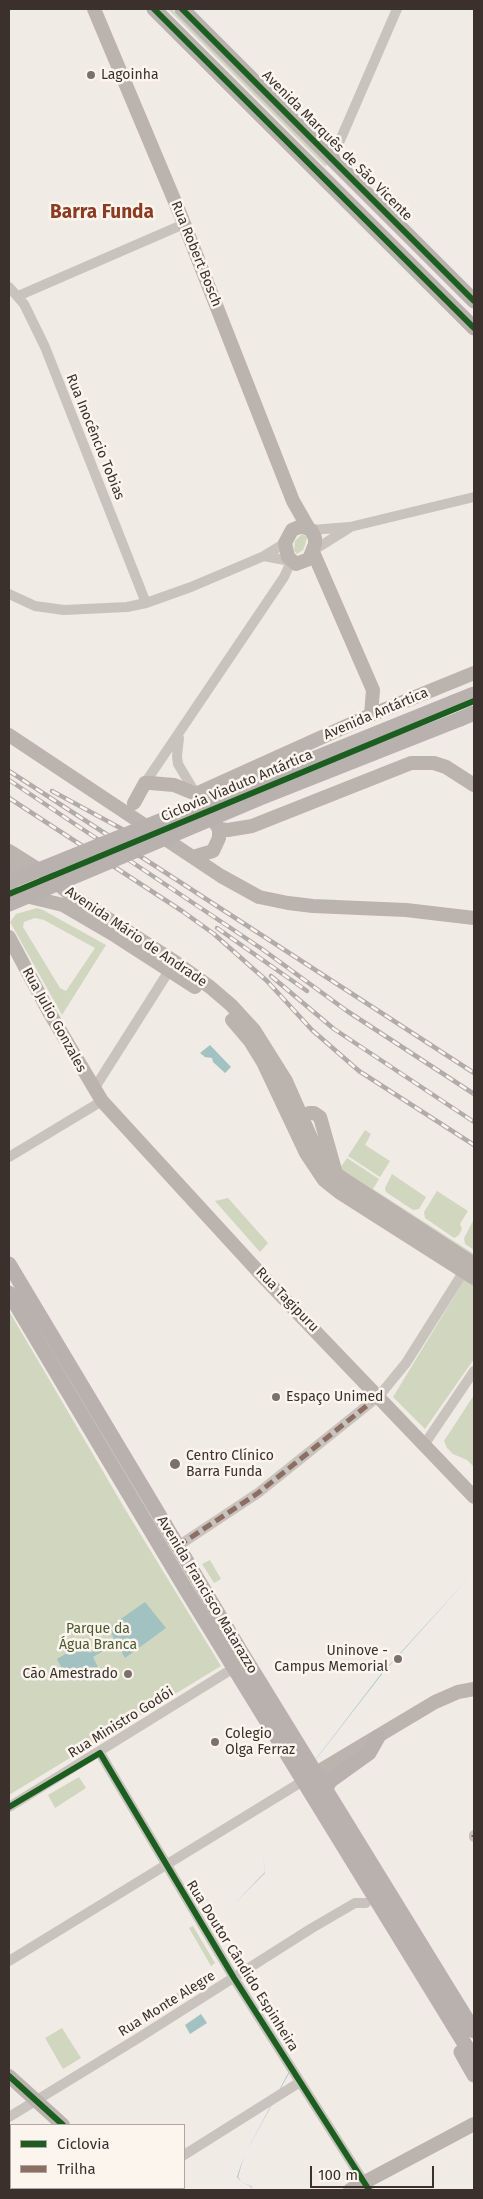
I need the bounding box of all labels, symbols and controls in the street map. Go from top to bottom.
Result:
place label: Lagoinha [101,67,159,83]
street label: Avenida Marquês de São Vicente [258,67,416,225]
marker: Lagoinha [85,69,97,81]
street label: Rua Robert Bosch [167,199,225,309]
district label: Barra Funda [50,202,154,224]
street label: Rua Inocêncio Tobias [62,372,128,502]
street label: Avenida Antártica [321,684,431,744]
street label: Ciclovia Viaduto Antártica [159,746,315,826]
street label: Avenida Mário de Andrade [62,883,210,991]
street label: Rua Julio Gonzales [18,965,90,1075]
street label: Rua Tagipuru [252,1264,322,1336]
place label: Espaço Unimed [286,1389,383,1405]
marker: Espaço Unimed [270,1391,282,1403]
place label: Centro Clínico Barra Funda [186,1448,274,1480]
marker: Centro Clínico Barra Funda [168,1457,182,1471]
street label: Avenida Francisco Matarazzo [153,1513,261,1677]
park label: Parque da Água Branca [59,1621,137,1654]
place label: Uninove - Campus Memorial [274,1643,388,1675]
marker: Uninove - Campus Memorial [392,1653,404,1665]
place label: Cão Amestrado [22,1666,118,1682]
marker: Cão Amestrado [122,1668,134,1680]
street label: Rua Ministro Godói [65,1684,177,1762]
place label: Colegio Olga Ferraz [225,1726,295,1758]
marker: Colegio Olga Ferraz [209,1736,221,1748]
street label: Rua Doutor Cândido Espinheira [182,1877,302,2055]
street label: Rua Monte Alegre [115,1967,219,2041]
legend [10,2124,185,2189]
text: Ciclovia [57,2135,110,2153]
scale bar [313,2156,437,2188]
text: Trilha [57,2160,96,2178]
text: 100 m [318,2166,358,2184]

